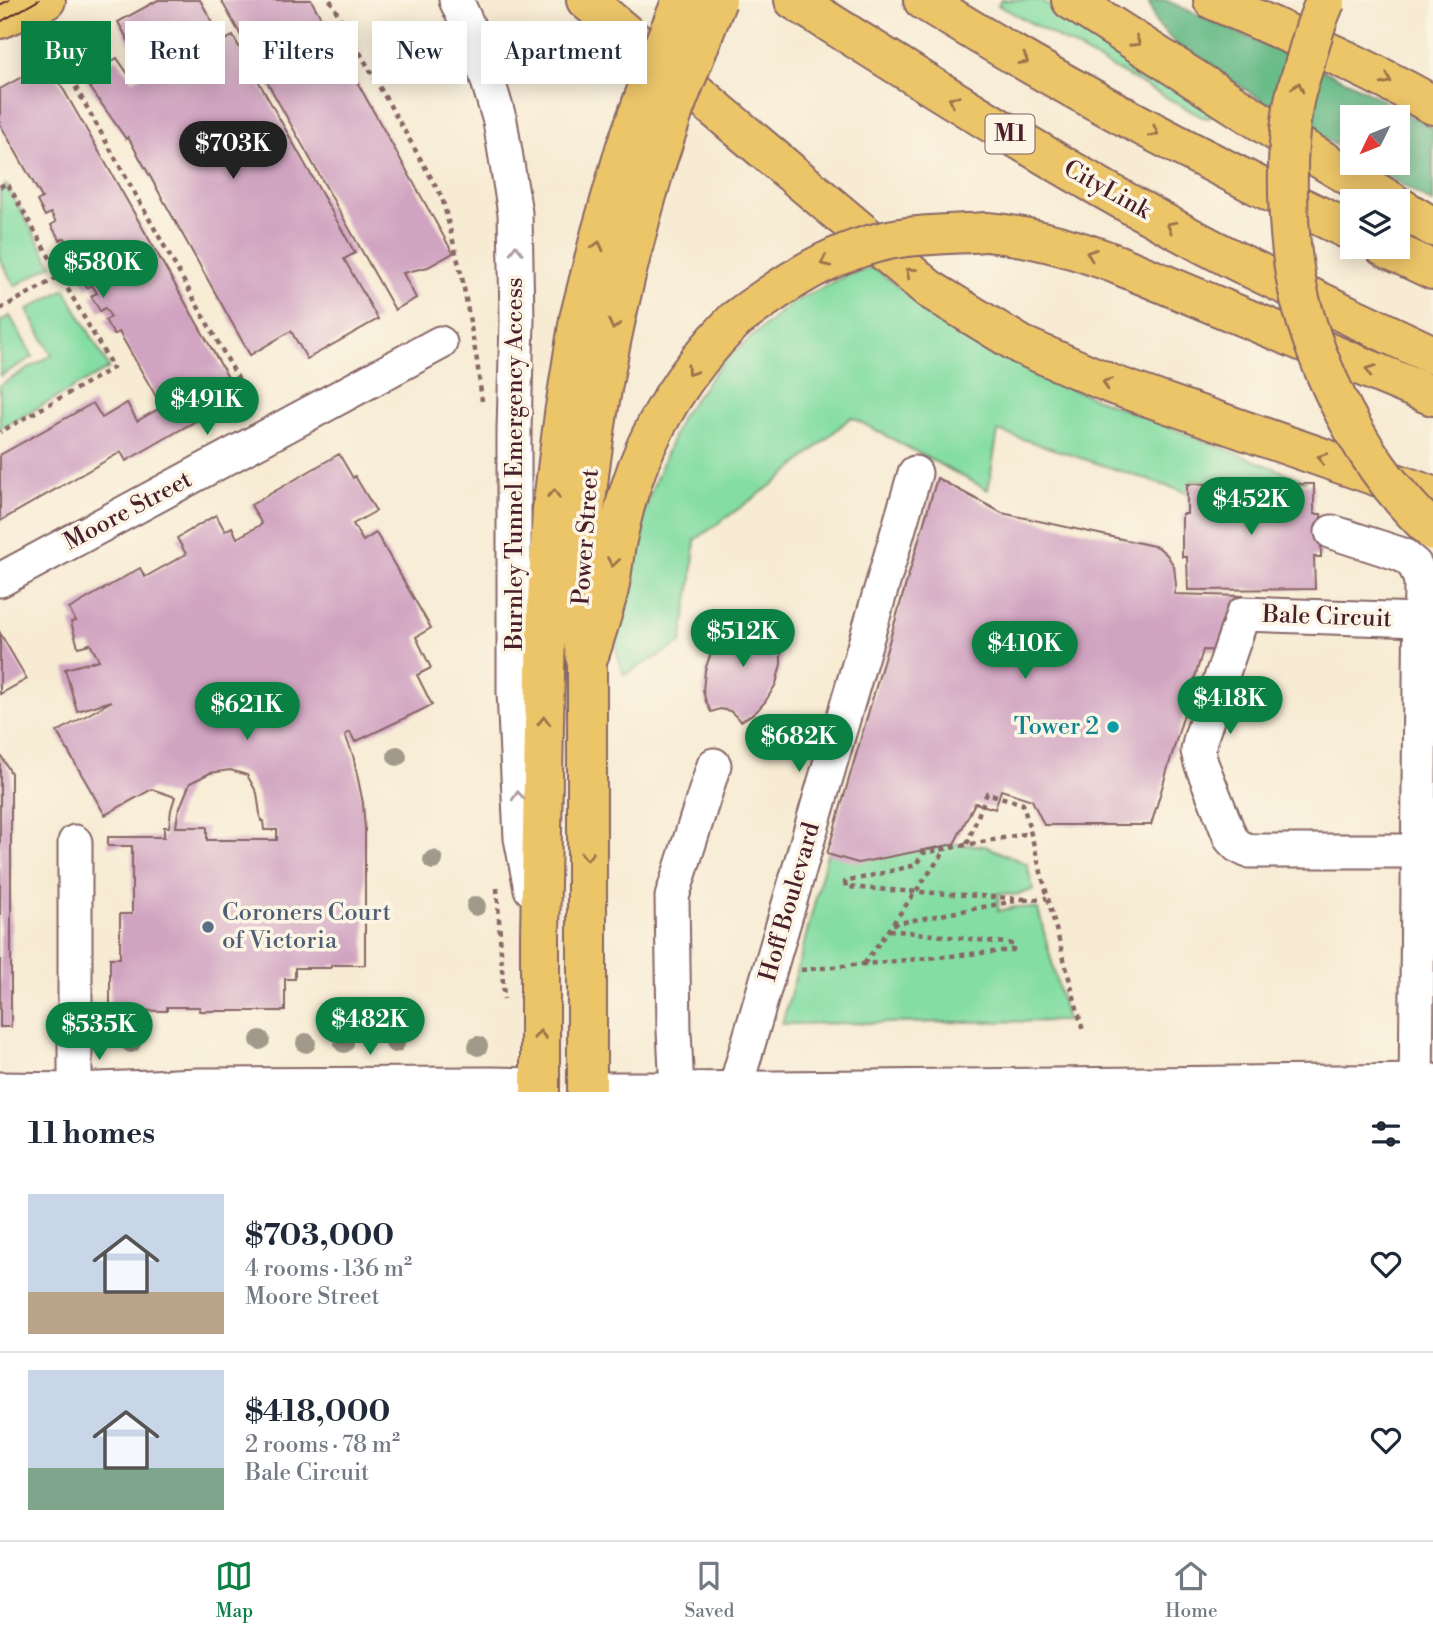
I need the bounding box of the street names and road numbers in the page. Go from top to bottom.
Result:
road number: M1 [986,114,1034,154]
street label: CityLink [1058,154,1157,227]
street label: Burnley Tunnel Emergency Access [500,277,530,652]
street label: Moore Street [59,465,198,557]
street label: Power Street [566,467,606,606]
street label: Bale Circuit [1261,600,1393,634]
street label: Hoff Boulevard [753,819,827,985]

